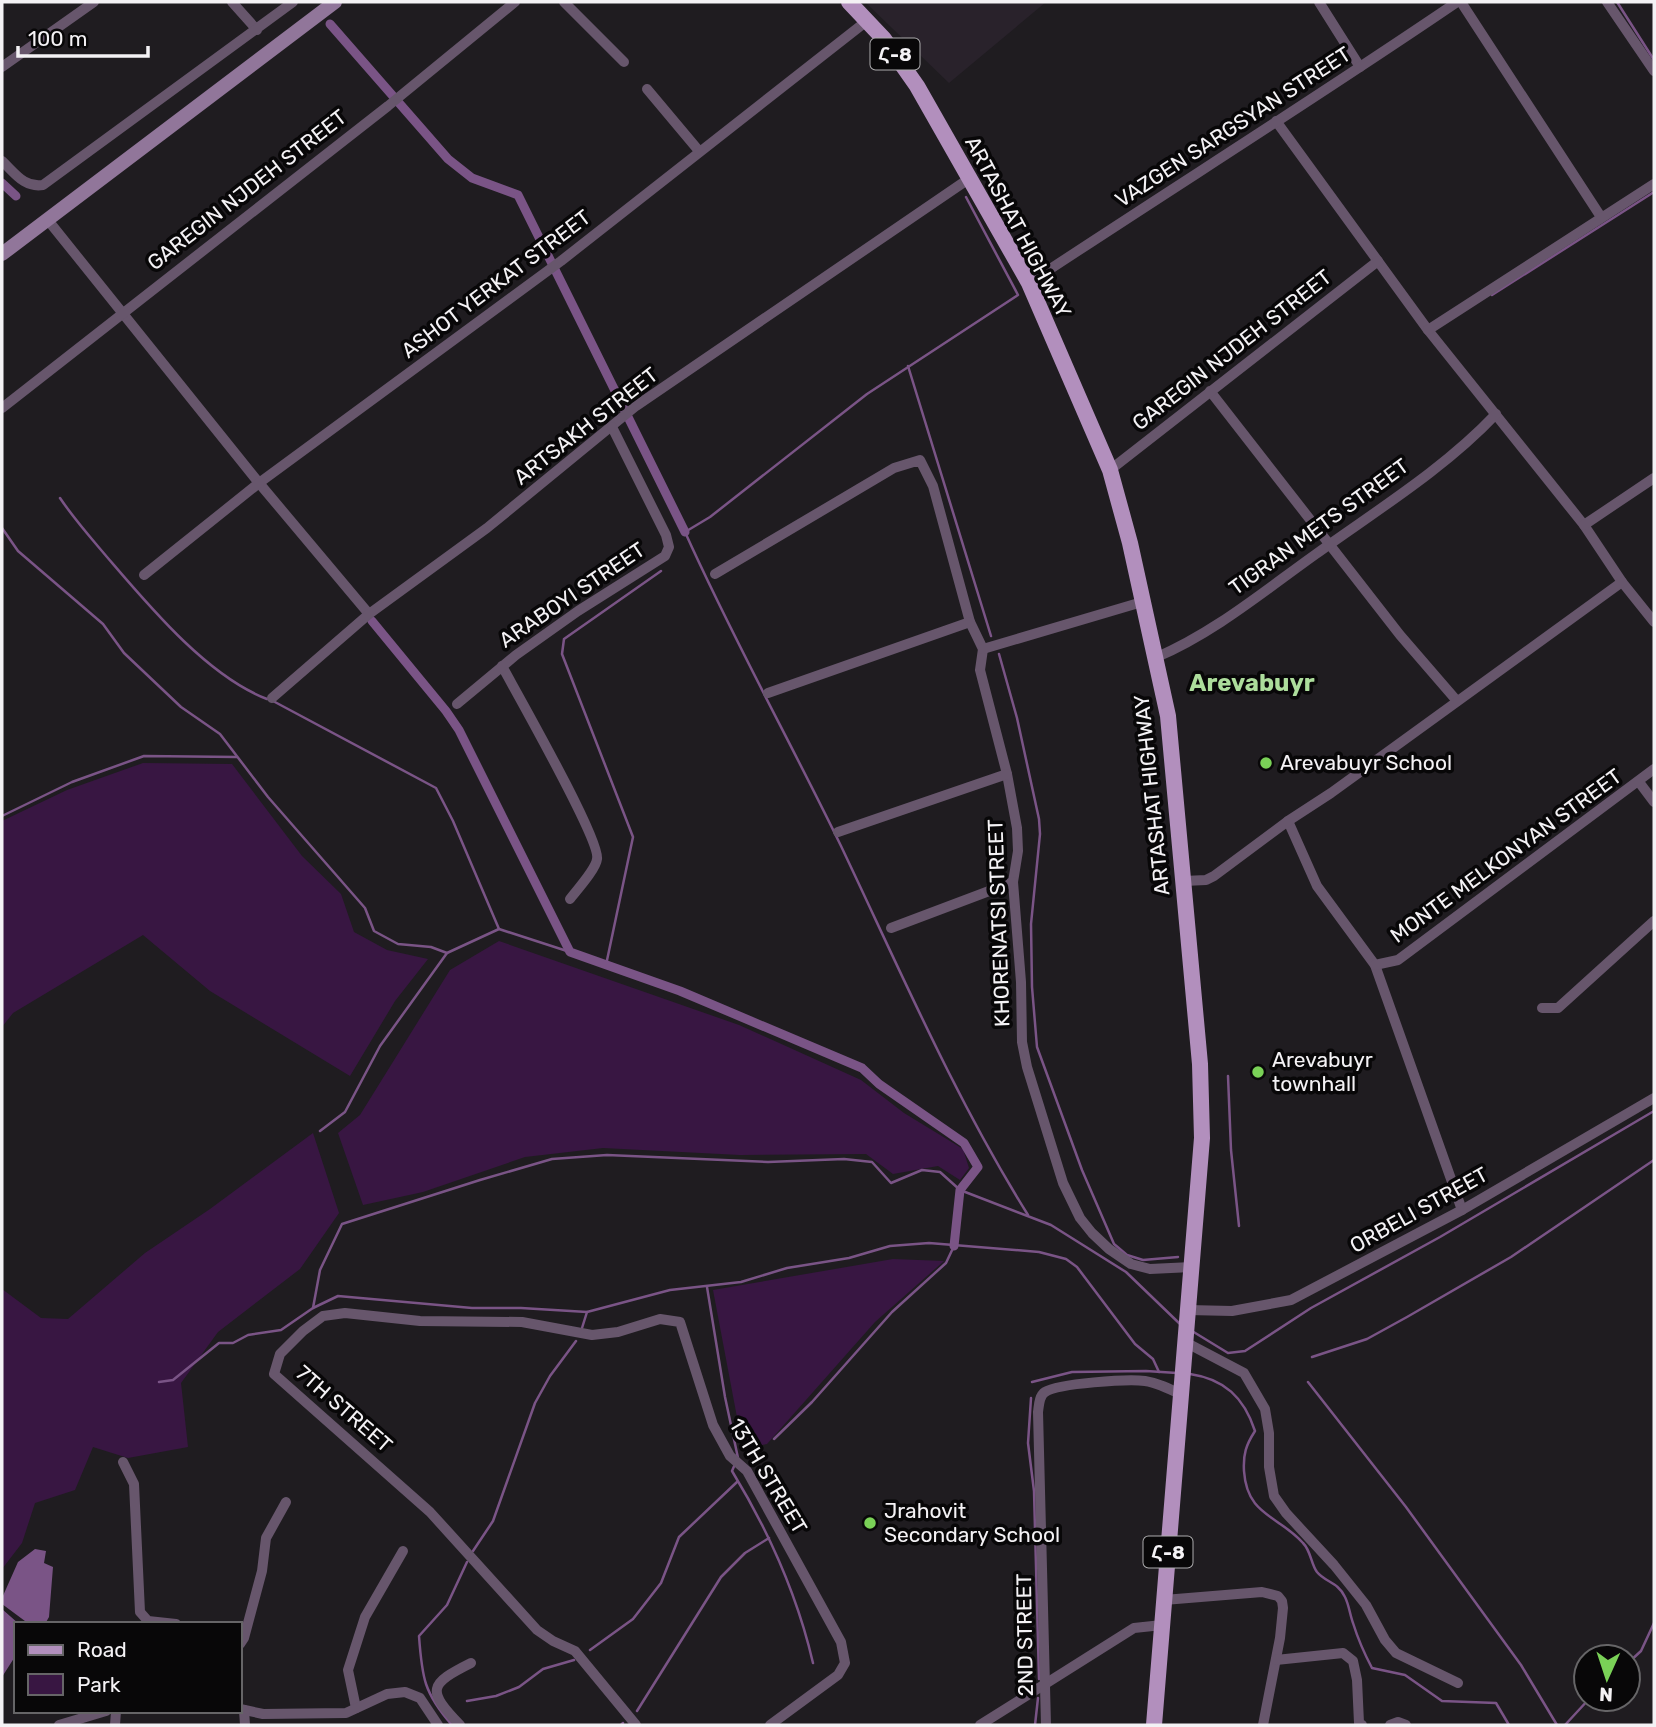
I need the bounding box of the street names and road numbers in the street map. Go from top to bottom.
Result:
road number: Հ-8 [870,38,920,70]
street label: VAZGEN SARGSYAN STREET [1110,41,1355,212]
street label: GAREGIN NJDEH STREET [142,104,351,275]
street label: ARTASHAT HIGHWAY [960,132,1077,322]
street label: ASHOT YERKAT STREET [396,204,595,363]
street label: GAREGIN NJDEH STREET [1127,264,1336,435]
street label: ARTSAKH STREET [509,362,663,490]
street label: TIGRAN METS STREET [1224,453,1413,600]
street label: ARABOYI STREET [494,537,649,653]
street label: ARTASHAT HIGHWAY [1129,693,1174,897]
street label: MONTE MELKONYAN STREET [1385,763,1626,948]
street label: KHORENATSI STREET [982,819,1015,1027]
street label: ORBELI STREET [1345,1161,1492,1258]
street label: 7TH STREET [291,1360,398,1457]
street label: 13TH STREET [724,1413,813,1538]
road number: Հ-8 [1144,1536,1192,1568]
street label: 2ND STREET [1011,1573,1038,1697]

